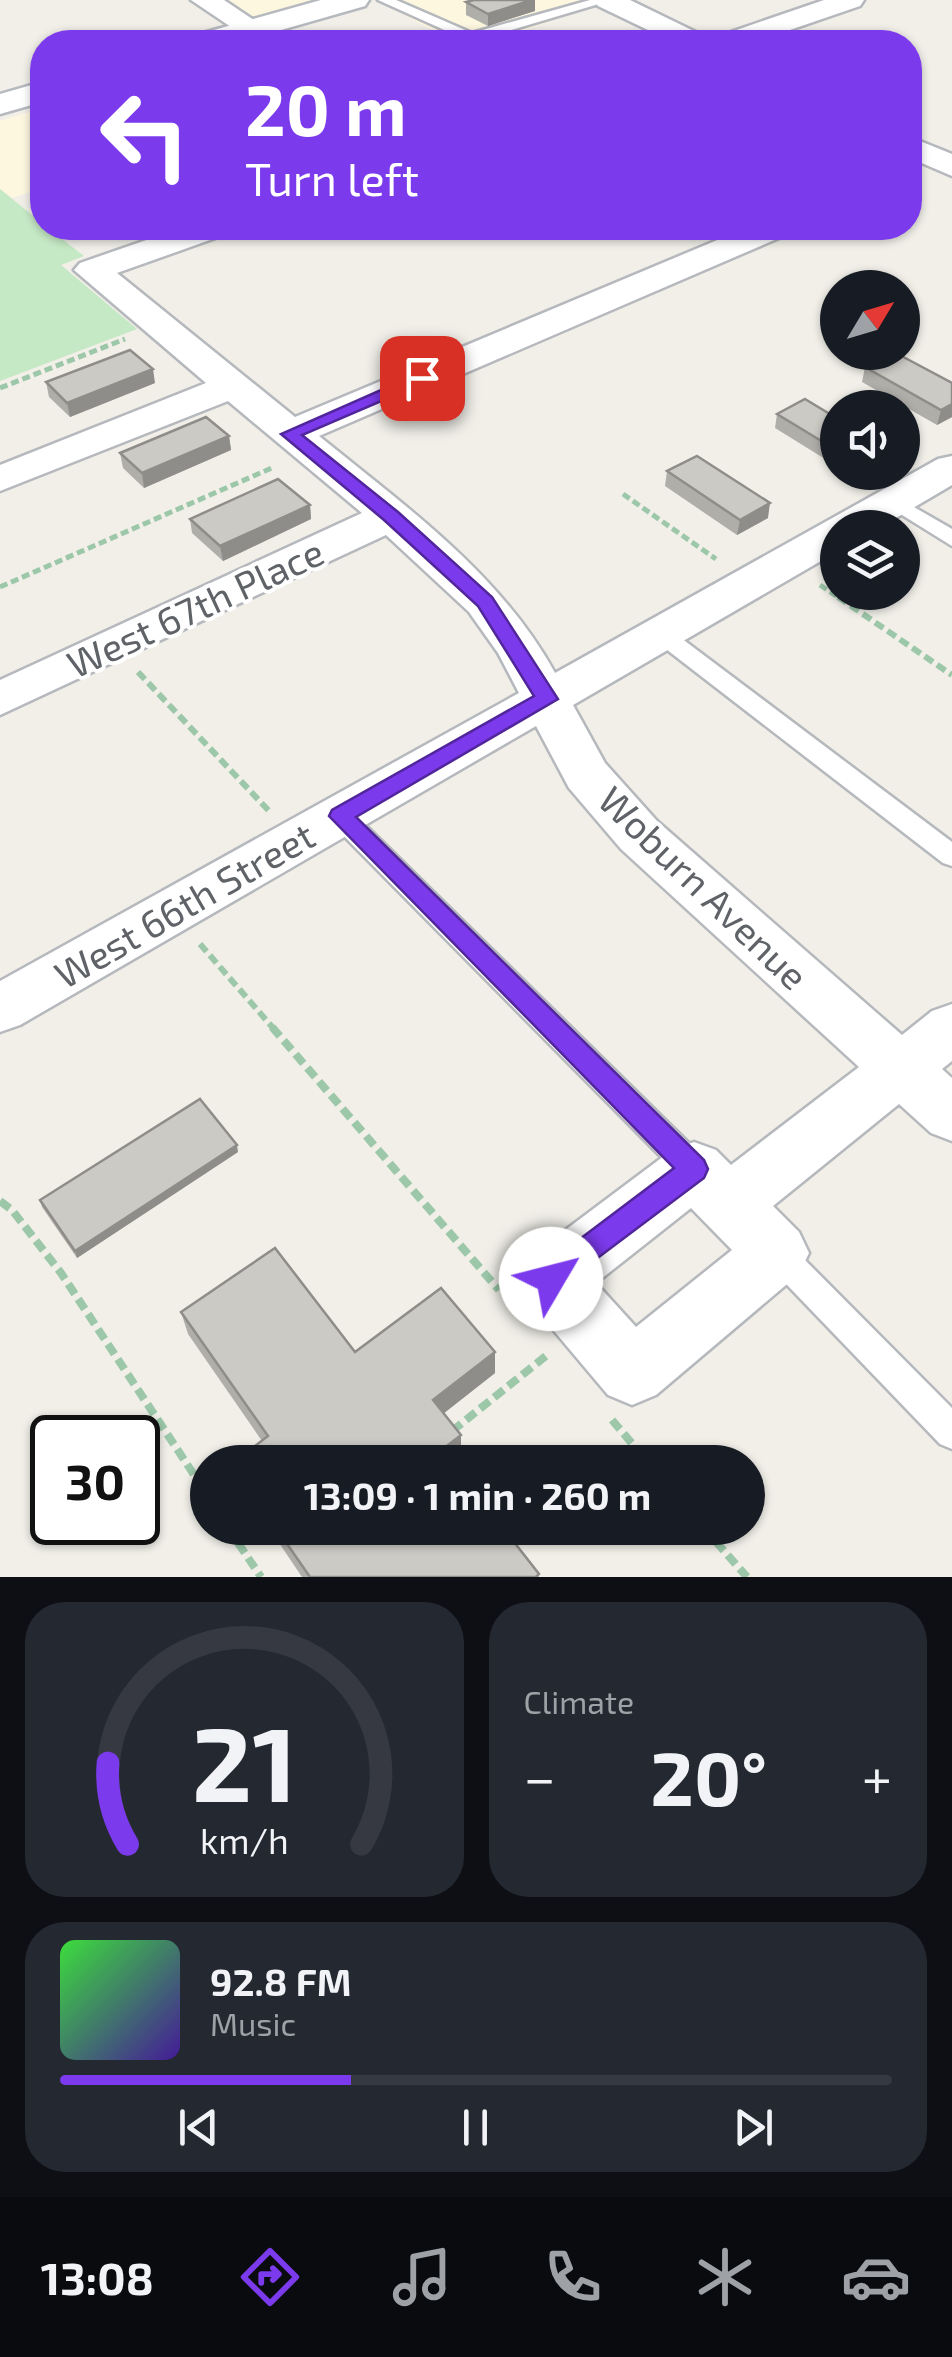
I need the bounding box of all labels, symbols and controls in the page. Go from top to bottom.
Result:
text: 20 m [245,66,407,150]
icon: left [80,70,210,200]
text: Turn left [245,151,419,205]
north arrow [820,270,920,370]
map controls [820,270,920,610]
pin [380,336,465,421]
icon: arrive [395,351,450,406]
button: sound [820,390,920,490]
button: layers [820,510,920,610]
street label: West 67th Place [60,528,330,686]
street label: Woburn Avenue [590,776,818,998]
street label: West 66th Street [46,811,322,997]
position arrow [499,1227,603,1331]
speed limit sign: 30 [30,1415,160,1545]
text: 13:09 · 1 min · 260 m [304,1472,651,1518]
text: Climate [524,1682,634,1720]
text: 21 [192,1698,297,1823]
text: 20° [650,1731,767,1821]
text: − [524,1743,556,1809]
text: + [862,1743,892,1809]
text: km/h [200,1818,289,1861]
text: 92.8 FM [210,1958,352,2004]
text: Music [210,2004,296,2042]
icon: previous [171,2100,226,2155]
icon: pause [448,2100,503,2155]
icon: next [726,2100,781,2155]
icon: directions [235,2242,305,2312]
icon: music [387,2242,457,2312]
icon: phone [538,2242,608,2312]
icon: climate [690,2242,760,2312]
icon: car [841,2242,911,2312]
text: 13:08 [41,2250,154,2304]

